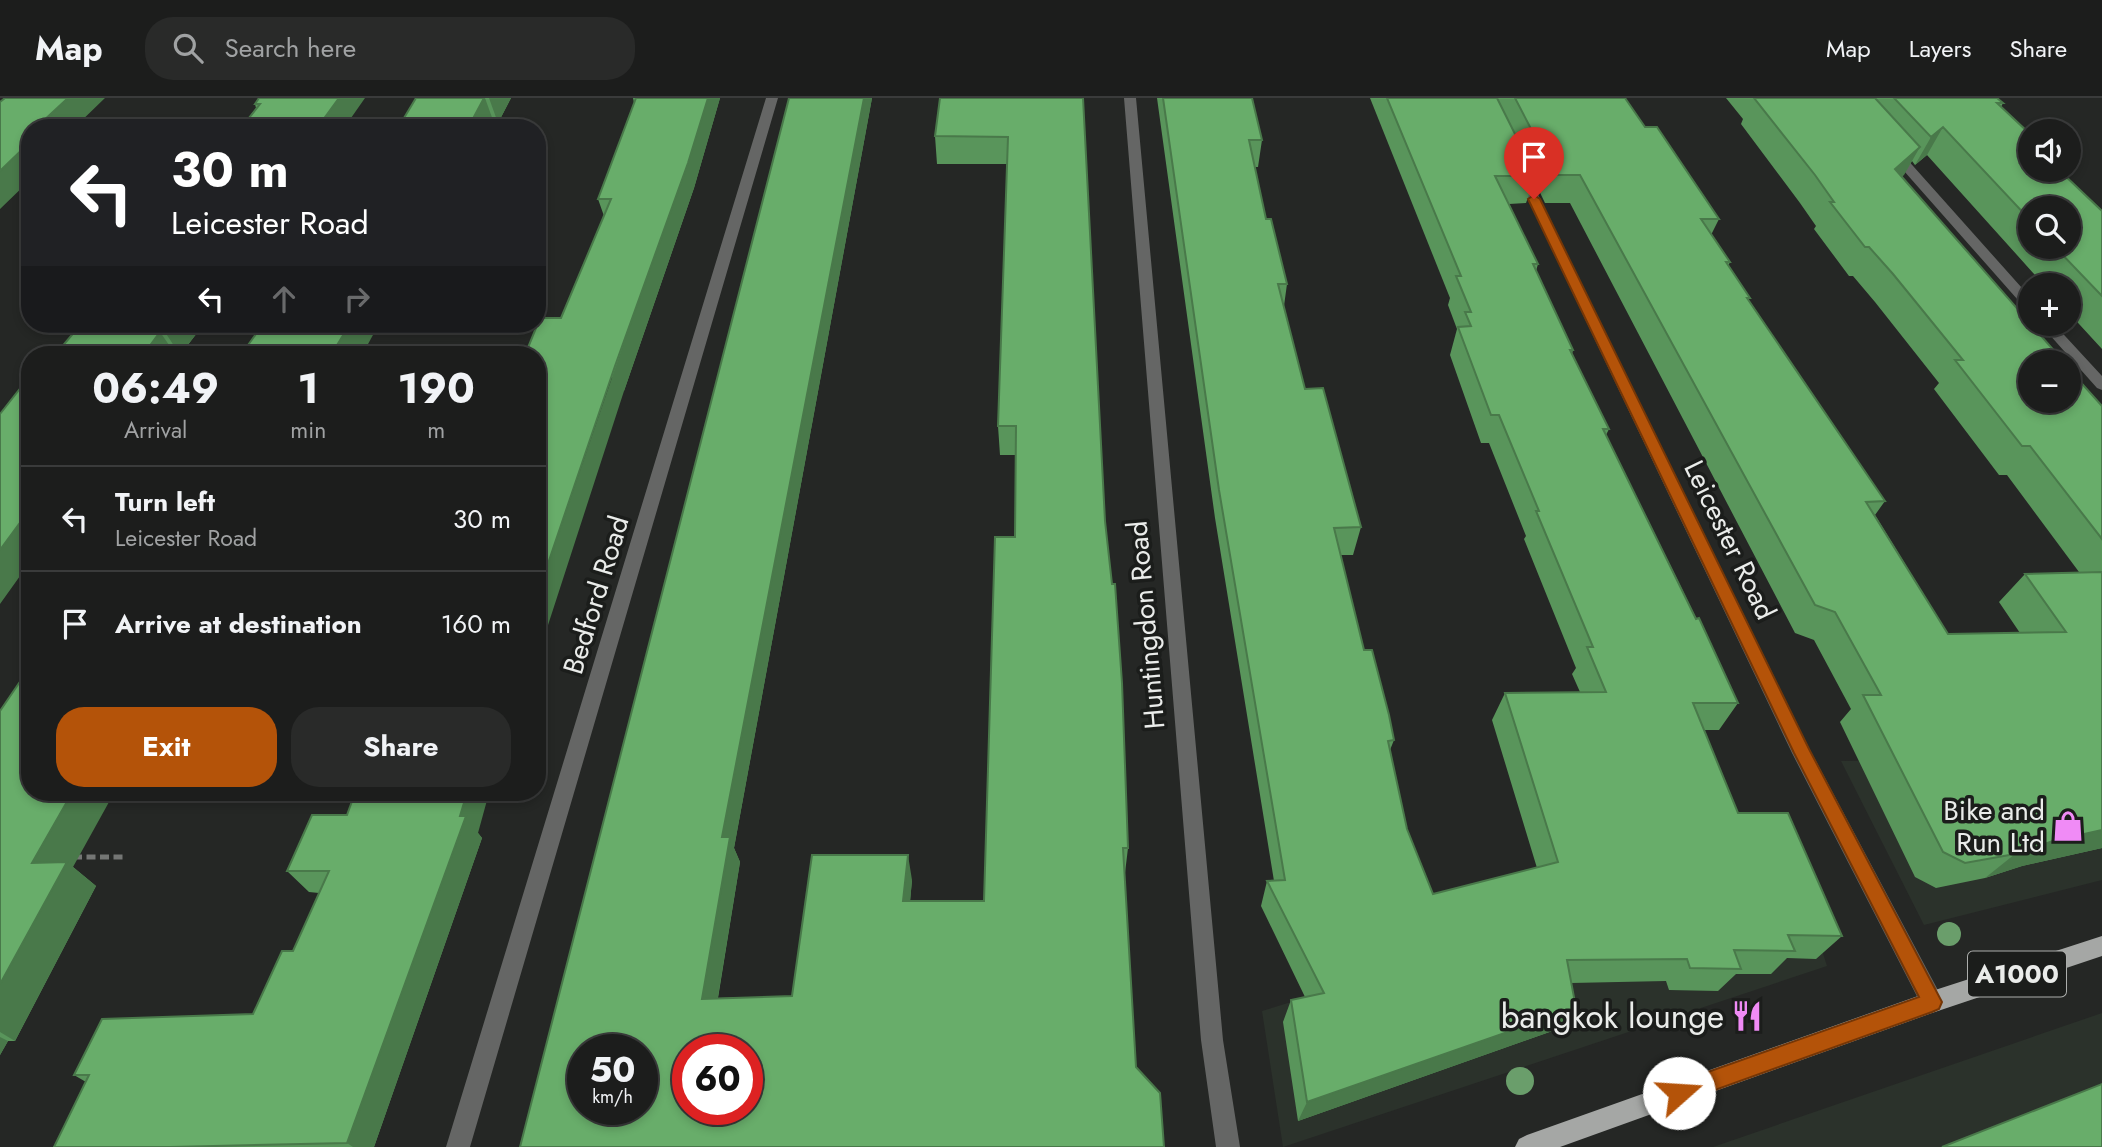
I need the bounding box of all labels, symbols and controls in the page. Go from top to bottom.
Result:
search box [145,17,635,80]
text: Map [35,25,103,72]
icon: search [169,29,207,67]
text: Search here [225,29,356,67]
text: Map [1826,31,1871,66]
text: Layers [1909,31,1971,66]
text: Share [2009,31,2067,66]
map controls [2018,119,2081,413]
button: sound [2018,119,2081,182]
pin [1504,127,1564,199]
text: 30 m [171,135,289,205]
icon: arrive [1515,138,1553,176]
icon: left [56,147,147,238]
button: search [2018,196,2081,259]
text: Leicester Road [171,200,369,246]
button: + [2018,273,2081,336]
icon: left [192,280,230,318]
icon: ahead [265,280,303,318]
icon: right [338,280,376,318]
button: − [2018,350,2081,413]
text: 06:49 [92,358,219,419]
text: 1 [298,358,319,419]
text: 190 [398,358,475,419]
text: Arrival [124,413,187,447]
text: min [290,413,326,447]
text: m [427,413,445,447]
street label: Leicester Road [1674,453,1786,627]
text: Turn left [115,483,215,521]
icon: left [56,500,94,538]
text: 30 m [453,500,511,538]
street label: Bedford Road [552,511,640,679]
street label: Huntingdon Road [1116,519,1176,731]
text: Leicester Road [115,521,257,555]
icon: arrive [56,605,94,643]
text: Arrive at destination [115,605,362,643]
text: 160 m [441,605,511,643]
button: Exit [56,707,277,787]
button: Share [291,707,511,787]
place label: Bike and Run Ltd [1943,790,2045,863]
shop icon: Bike and Run Ltd [2051,809,2085,843]
road number: A1000 [1968,952,2066,996]
place label: bangkok lounge [1501,993,1724,1040]
restaurant icon: bangkok lounge [1730,999,1764,1033]
speed limit sign: 60 [672,1034,763,1125]
text: 50 [590,1045,635,1095]
position arrow [1642,1056,1716,1130]
text: km/h [592,1084,633,1110]

